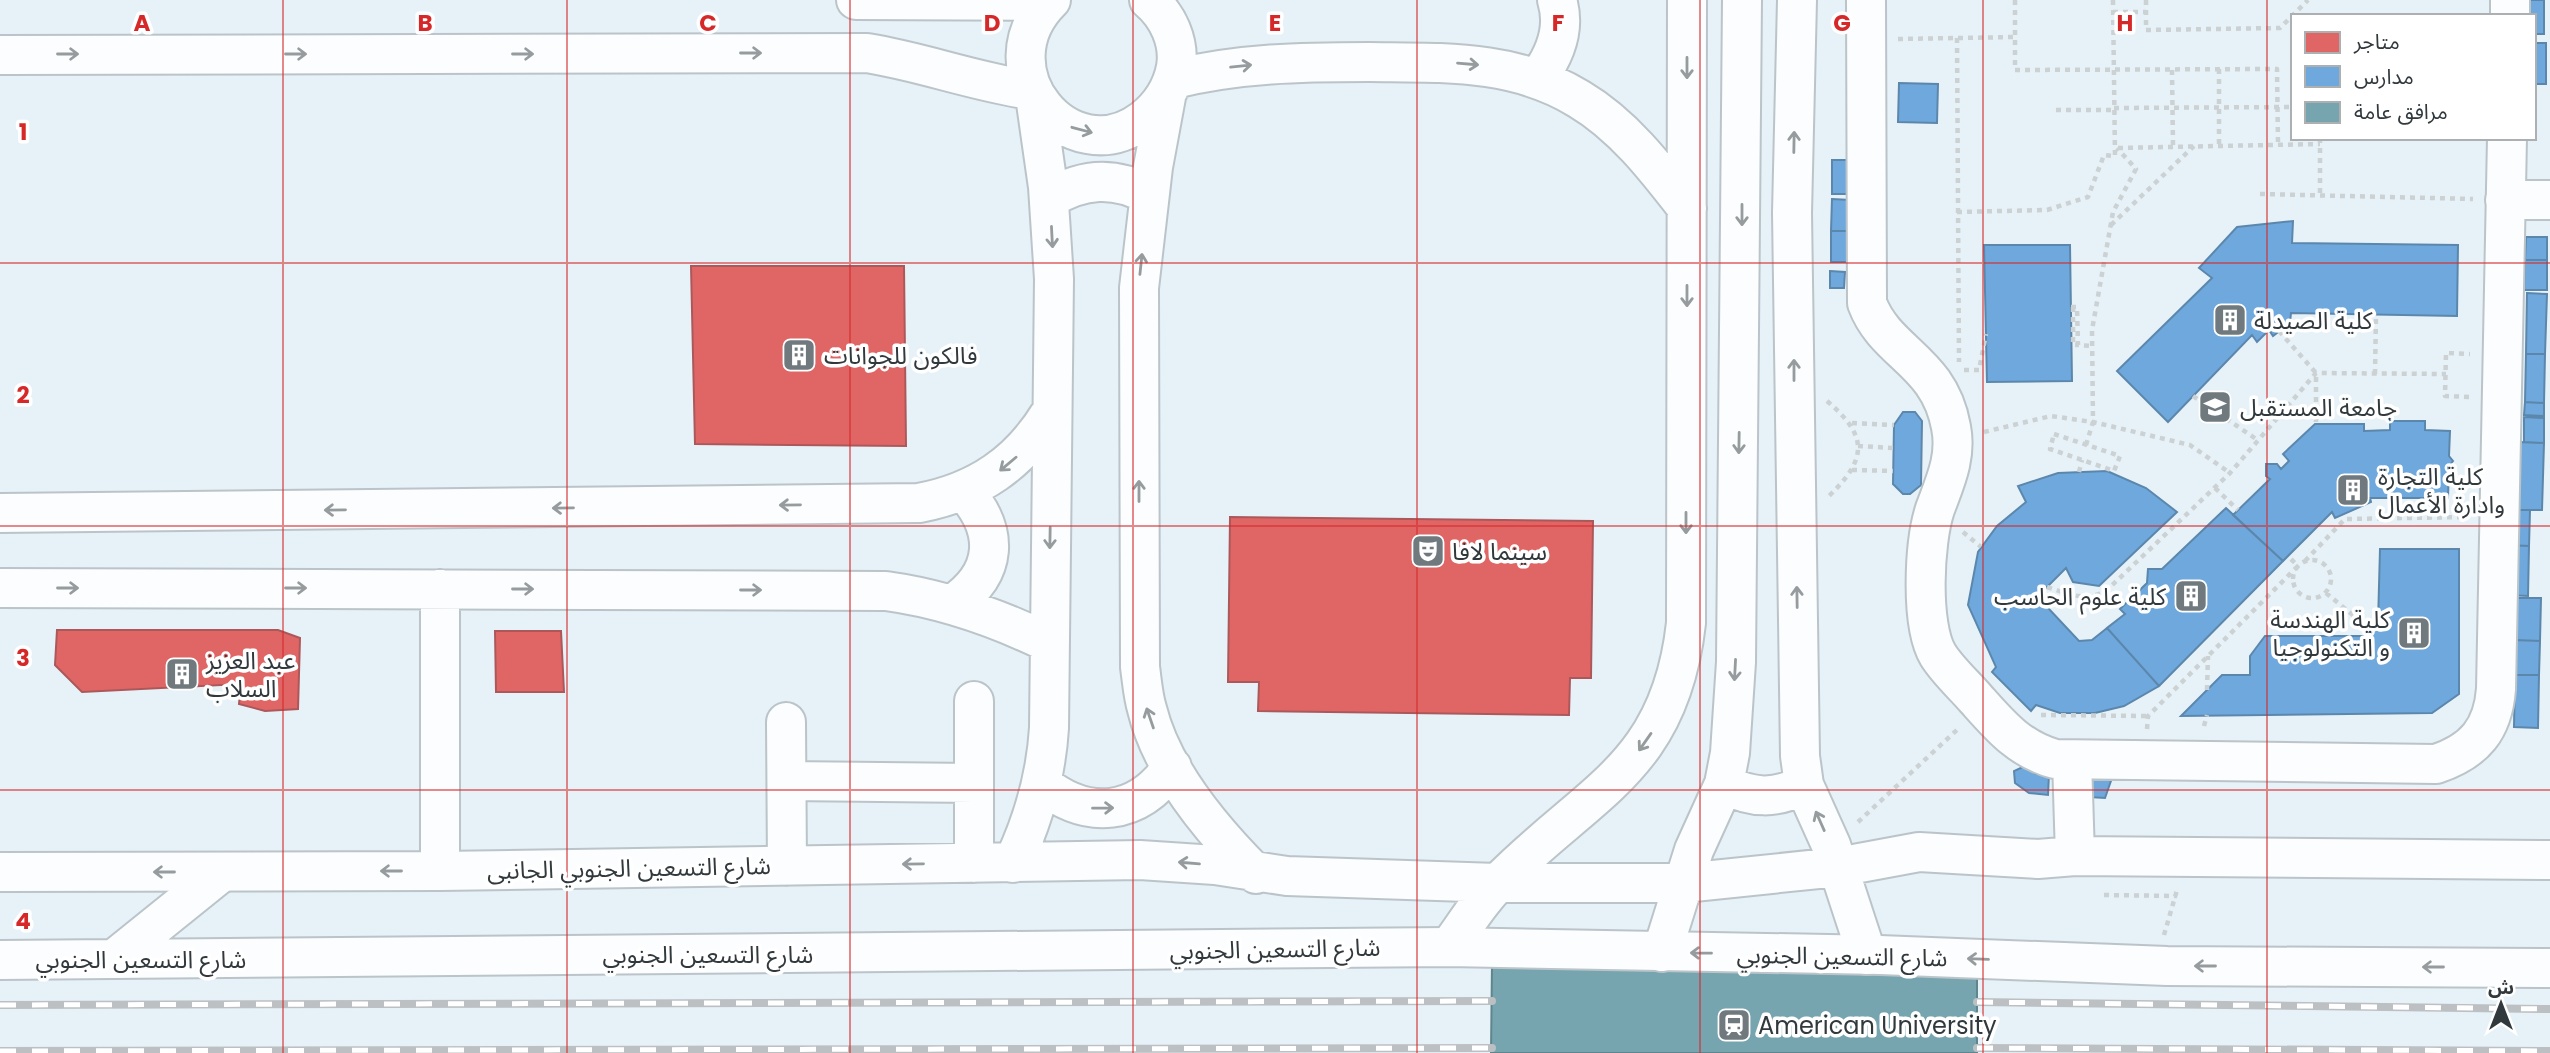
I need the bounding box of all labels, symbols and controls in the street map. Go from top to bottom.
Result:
text: A [134,7,151,39]
text: B [417,7,433,39]
text: C [699,7,717,39]
text: D [984,7,1000,39]
text: E [1269,7,1281,39]
text: F [1552,7,1564,39]
text: G [1833,7,1851,39]
text: H [2117,7,2133,39]
legend [2291,14,2536,140]
text: متاجر [2353,27,2400,56]
one-way arrow [739,46,762,60]
one-way arrow [56,47,79,61]
one-way arrow [284,47,307,61]
one-way arrow [511,47,534,61]
one-way arrow [1680,56,1694,79]
one-way arrow [1456,58,1479,71]
one-way arrow [1229,59,1251,72]
text: مدارس [2354,62,2414,91]
text: مرافق عامة [2354,97,2448,126]
text: 1 [19,116,27,148]
one-way arrow [1070,124,1093,137]
one-way arrow [1787,131,1801,154]
one-way arrow [1735,203,1749,226]
one-way arrow [1046,225,1059,248]
one-way arrow [1135,253,1148,276]
one-way arrow [1680,284,1694,307]
building icon: كلية الصيدلة [2211,301,2249,339]
place label: كلية الصيدلة [2254,304,2374,337]
building icon: فالكون للجوانات [780,336,818,374]
place label: فالكون للجوانات [824,339,977,372]
one-way arrow [1788,359,1801,382]
text: 2 [16,379,30,411]
school or university icon: جامعة المستقبل [2196,388,2234,426]
place label: جامعة المستقبل [2240,391,2397,424]
one-way arrow [1732,431,1746,454]
one-way arrow [999,456,1017,472]
place label: كلية التجارة وادارة الأعمال [2378,460,2505,521]
building icon: كلية التجارة وادارة الأعمال [2334,471,2372,509]
one-way arrow [1132,480,1146,503]
one-way arrow [779,499,802,512]
one-way arrow [552,501,575,514]
one-way arrow [324,503,347,517]
one-way arrow [1679,511,1693,534]
one-way arrow [1043,526,1057,549]
theatre icon: سينما لافا [1409,532,1447,570]
place label: سينما لافا [1452,535,1547,568]
building icon: كلية علوم الحاسب [2172,577,2210,615]
place label: كلية علوم الحاسب [1994,580,2167,615]
one-way arrow [56,581,79,595]
one-way arrow [284,581,307,595]
one-way arrow [511,582,534,596]
one-way arrow [739,583,762,597]
one-way arrow [1791,586,1804,609]
place label: كلية الهندسة و التكنولوجيا [2270,603,2391,664]
building icon: كلية الهندسة و التكنولوجيا [2395,614,2433,652]
text: 3 [16,642,30,674]
place label: عبد العزيز السلاب [205,644,295,705]
building icon: عبد العزيز السلاب [163,655,201,693]
one-way arrow [1729,658,1742,681]
one-way arrow [1143,707,1155,729]
one-way arrow [1638,732,1652,751]
one-way arrow [1092,801,1115,814]
one-way arrow [1813,811,1826,833]
street label: شارع التسعين الجنوبي الجانبى [487,849,771,890]
one-way arrow [1178,856,1201,869]
one-way arrow [902,857,925,871]
one-way arrow [380,864,403,878]
one-way arrow [153,865,176,879]
text: 4 [15,905,31,937]
street label: شارع التسعين الجنوبي [1169,931,1381,970]
street label: شارع التسعين الجنوبي [603,938,813,973]
street label: شارع التسعين الجنوبي [1736,938,1948,977]
street label: شارع التسعين الجنوبي [36,943,246,978]
one-way arrow [1690,946,1713,960]
one-way arrow [1967,952,1990,965]
one-way arrow [2194,959,2217,973]
one-way arrow [2422,961,2445,974]
north arrow [2466,969,2536,1039]
text: ش [2488,974,2514,1001]
station icon: American University [1715,1006,1753,1044]
place label: American University [1758,1009,1997,1042]

